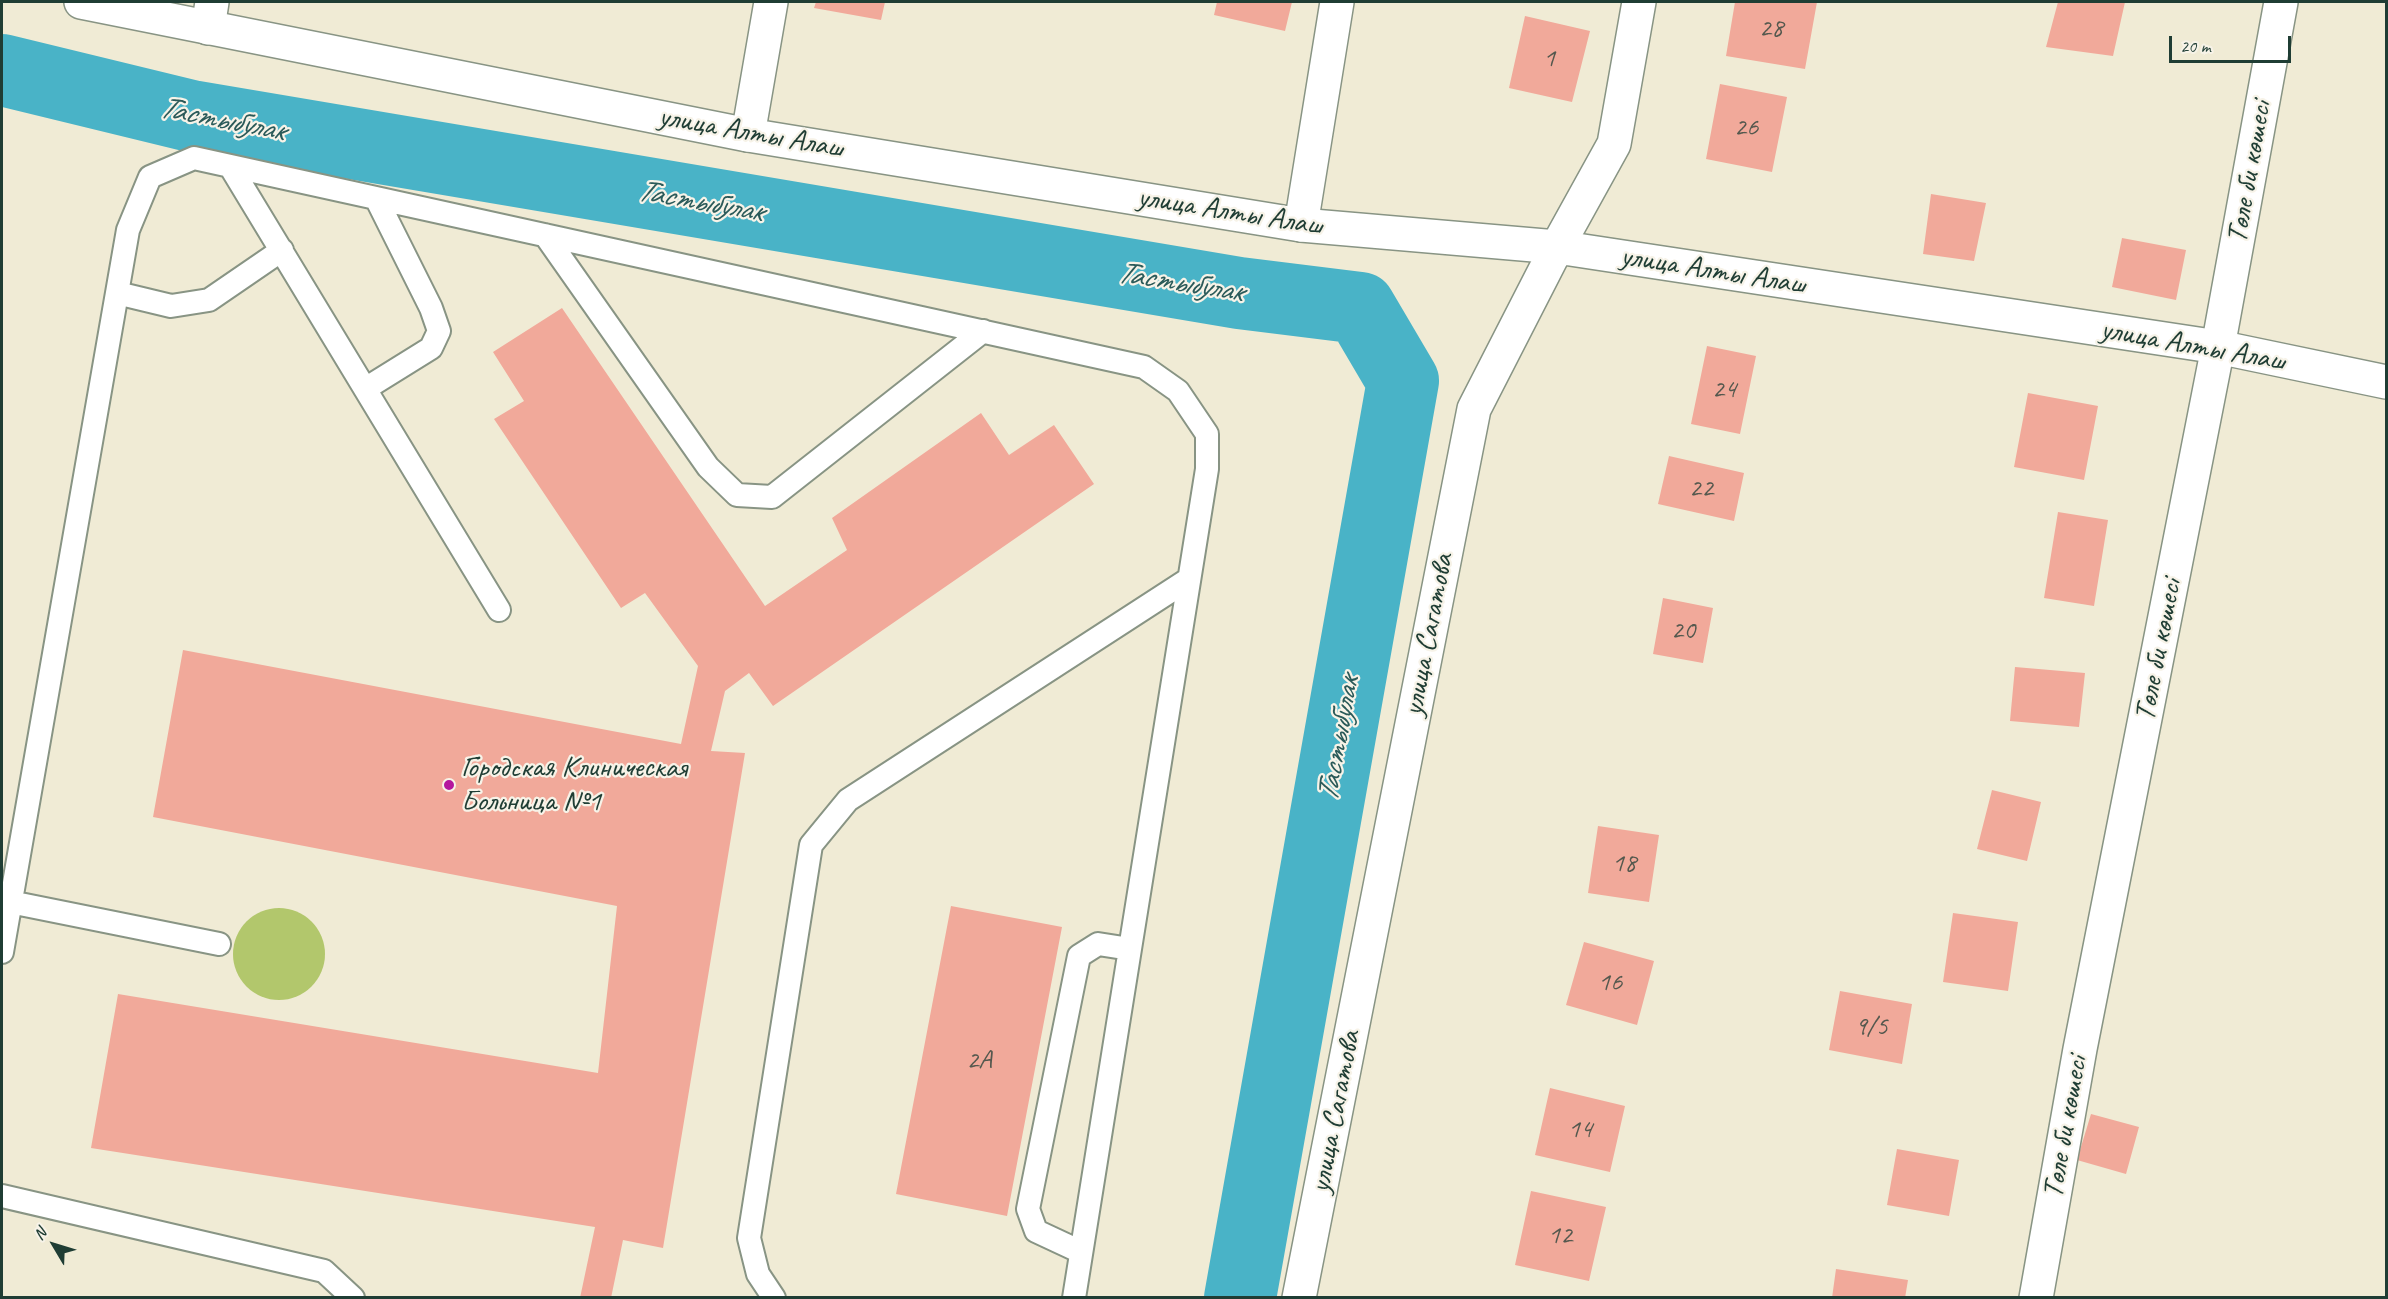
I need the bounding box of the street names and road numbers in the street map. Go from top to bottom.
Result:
street label: Төле би көшесі [2220,98,2280,246]
street label: улица Алты Алаш [656,99,846,167]
street label: улица Алты Алаш [1135,180,1325,244]
street label: улица Алты Алаш [1618,239,1808,303]
street label: улица Алты Алаш [2098,312,2288,380]
street label: улица Сагатова [1396,551,1462,719]
street label: Төле би көшесі [2128,576,2190,724]
street label: улица Сагатова [1303,1028,1369,1196]
street label: Төле би көшесі [2036,1053,2096,1201]

